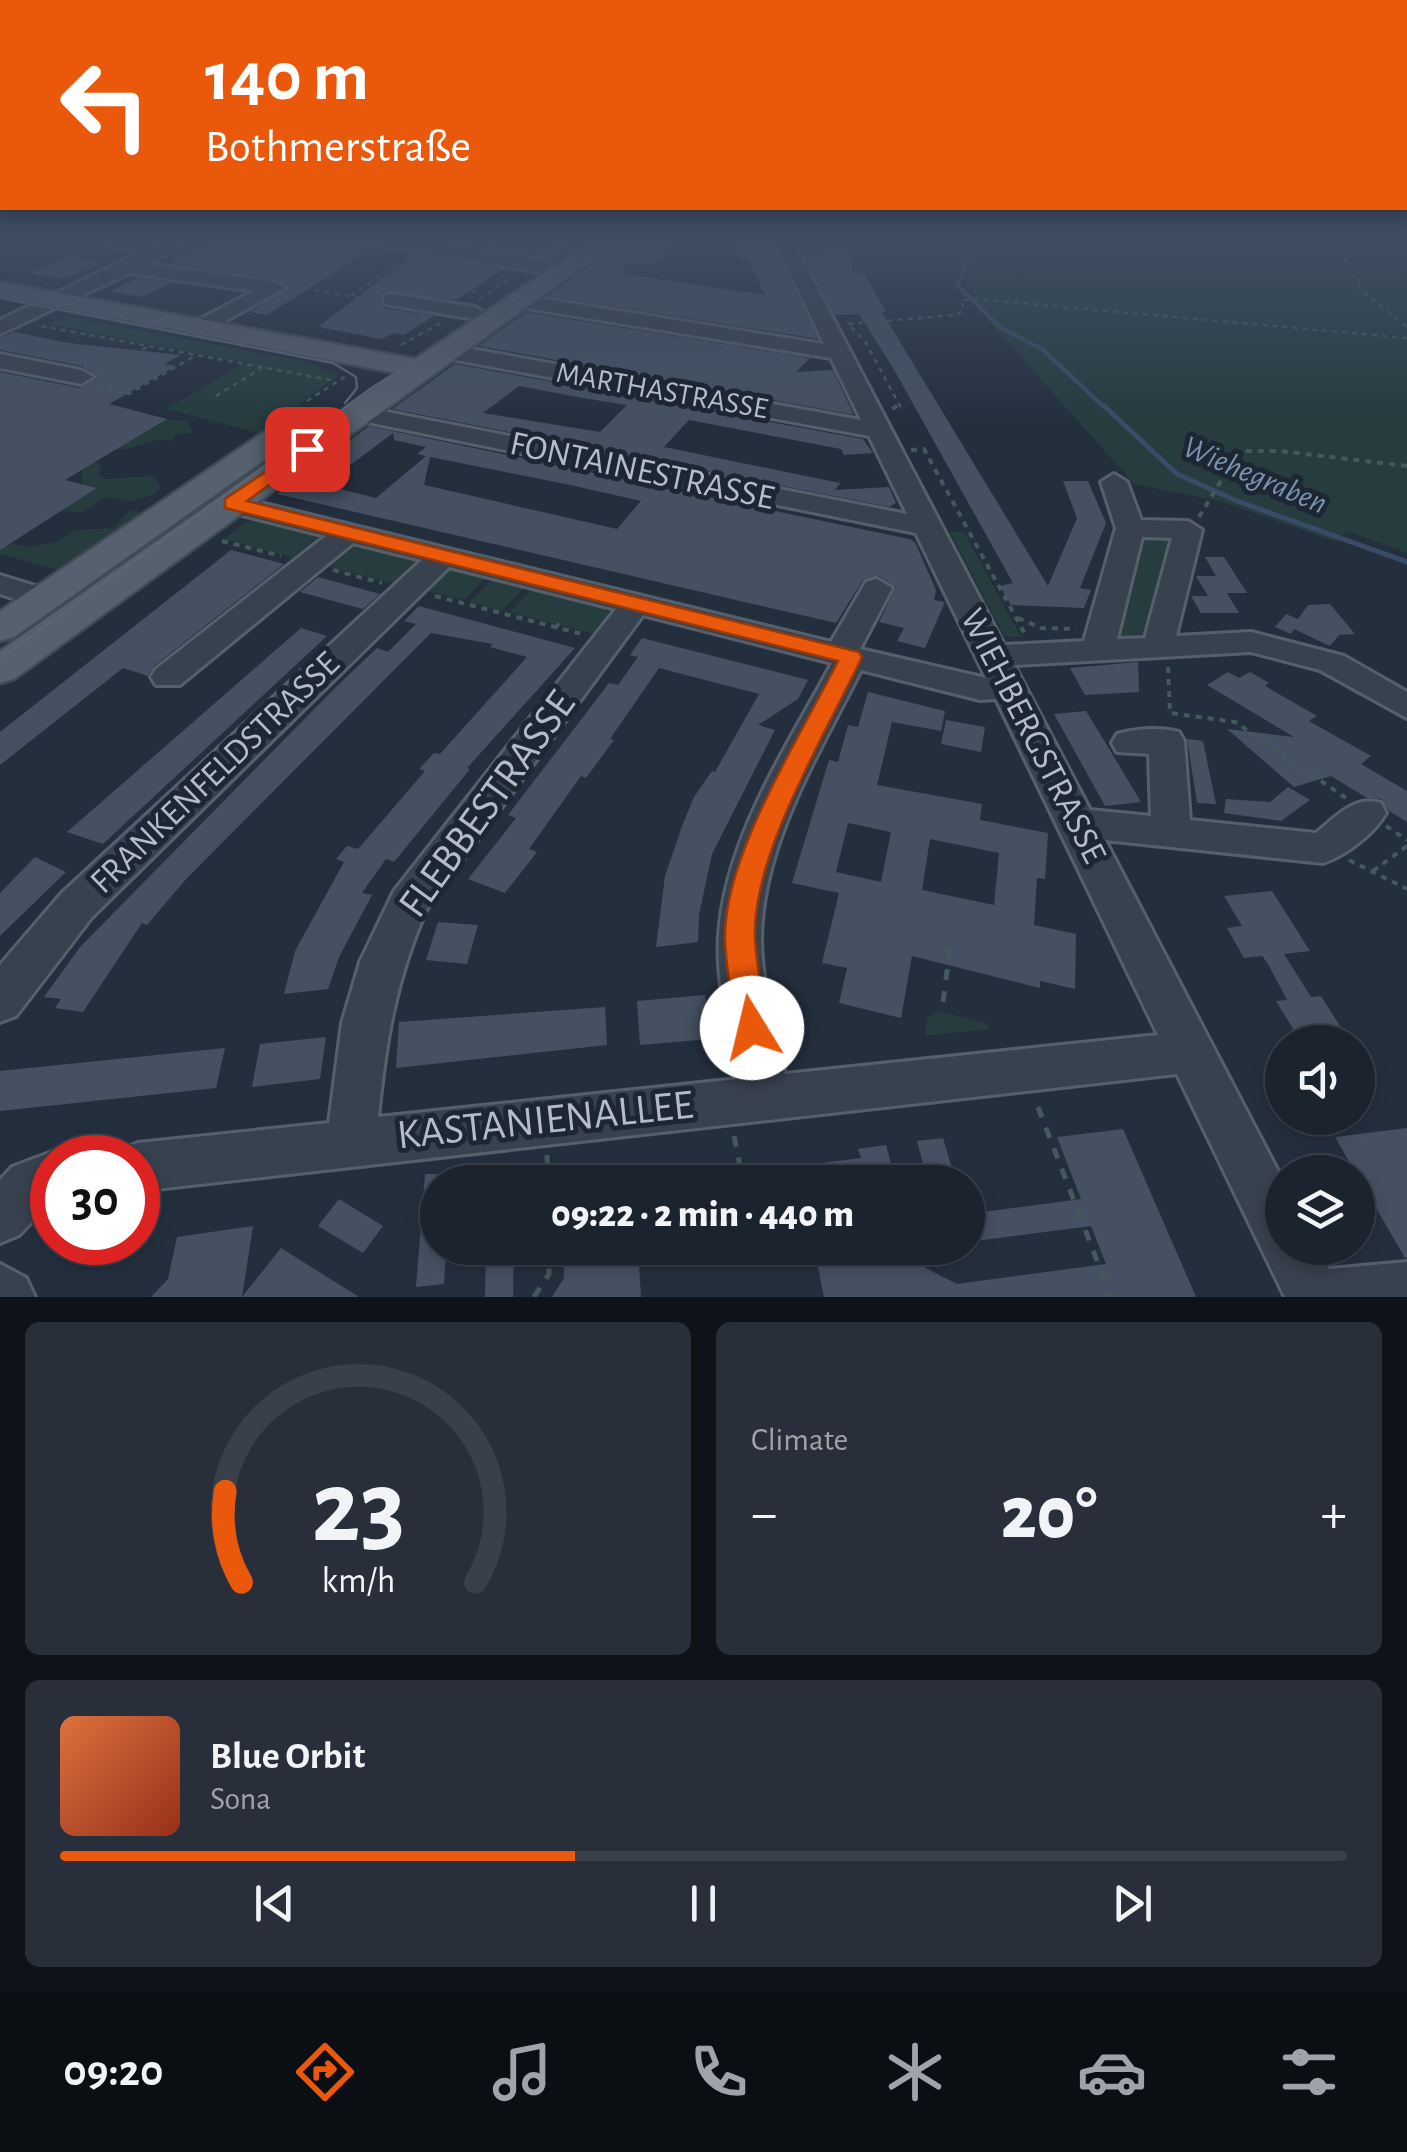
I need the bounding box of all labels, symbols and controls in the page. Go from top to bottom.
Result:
icon: left [40,40,170,170]
text: 140 m [205,43,369,113]
text: Bothmerstraße [205,125,471,170]
street label: MARTHASTRASSE [554,358,770,424]
pin [265,407,350,492]
icon: arrive [280,422,335,477]
street label: FONTAINESTRASSE [507,426,777,516]
water label: Wiehegraben [1178,430,1332,520]
street label: WIEHBERGSTRASSE [954,603,1112,869]
street label: FRANKENFELDSTRASSE [84,646,346,900]
street label: FLEBBESTRASSE [391,683,583,925]
position arrow [700,976,804,1080]
map controls [1265,1025,1375,1265]
button: sound [1265,1025,1375,1135]
street label: KASTANIENALLEE [395,1084,695,1156]
speed limit sign: 30 [30,1135,160,1265]
button: layers [1265,1155,1375,1265]
text: 09:22 · 2 min · 440 m [551,1196,854,1234]
text: Climate [751,1424,848,1456]
text: 23 [311,1457,405,1561]
text: 20° [1001,1477,1097,1552]
text: − [751,1487,777,1542]
text: + [1321,1487,1347,1542]
text: km/h [321,1563,395,1599]
text: Blue Orbit [210,1738,365,1776]
text: Sona [210,1783,271,1815]
icon: previous [247,1876,302,1931]
icon: pause [676,1876,731,1931]
icon: next [1105,1876,1160,1931]
icon: directions [290,2037,360,2107]
icon: music [487,2037,557,2107]
icon: phone [684,2037,754,2107]
icon: climate [880,2037,950,2107]
icon: car [1077,2037,1147,2107]
icon: filters [1274,2037,1344,2107]
text: 09:20 [63,2049,163,2094]

